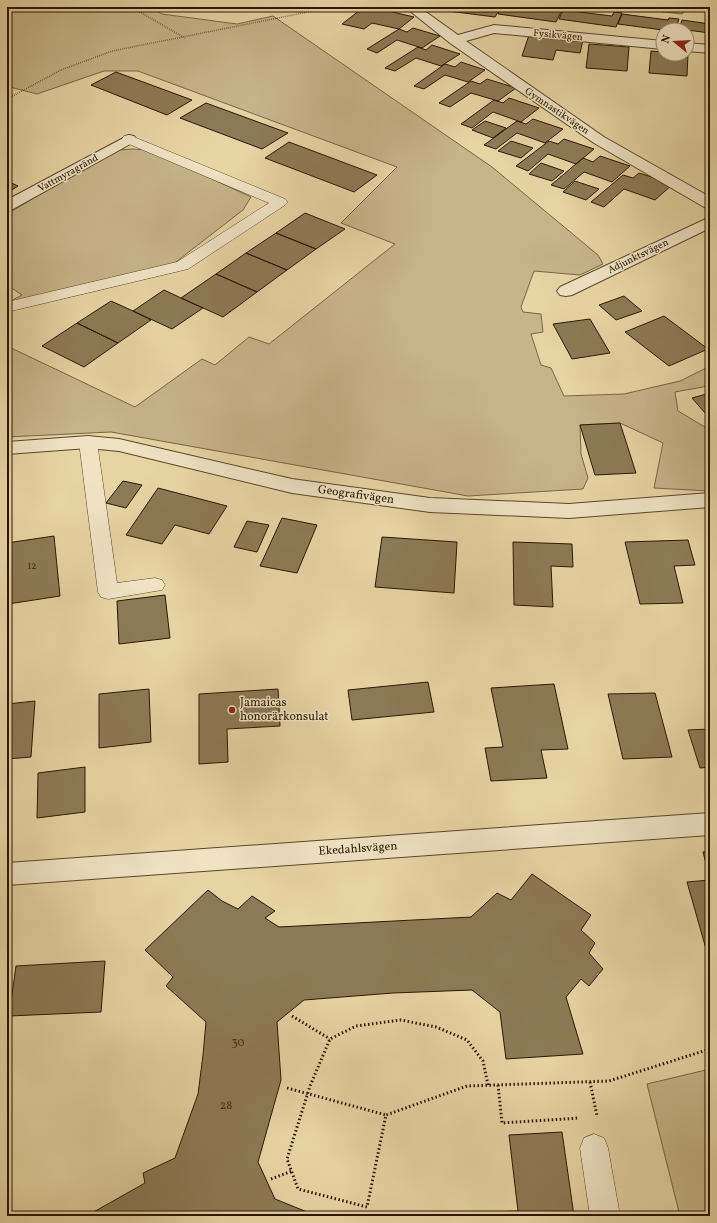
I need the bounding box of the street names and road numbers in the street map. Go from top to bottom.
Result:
street label: Fysikvägen [533,26,583,44]
street label: Gymnastikvägen [522,84,592,138]
street label: Vattmyragränd [35,151,101,195]
street label: Adjunktsvägen [605,235,671,277]
street label: Geografivägen [317,482,395,508]
street label: Ekedahlsvägen [318,838,398,860]

